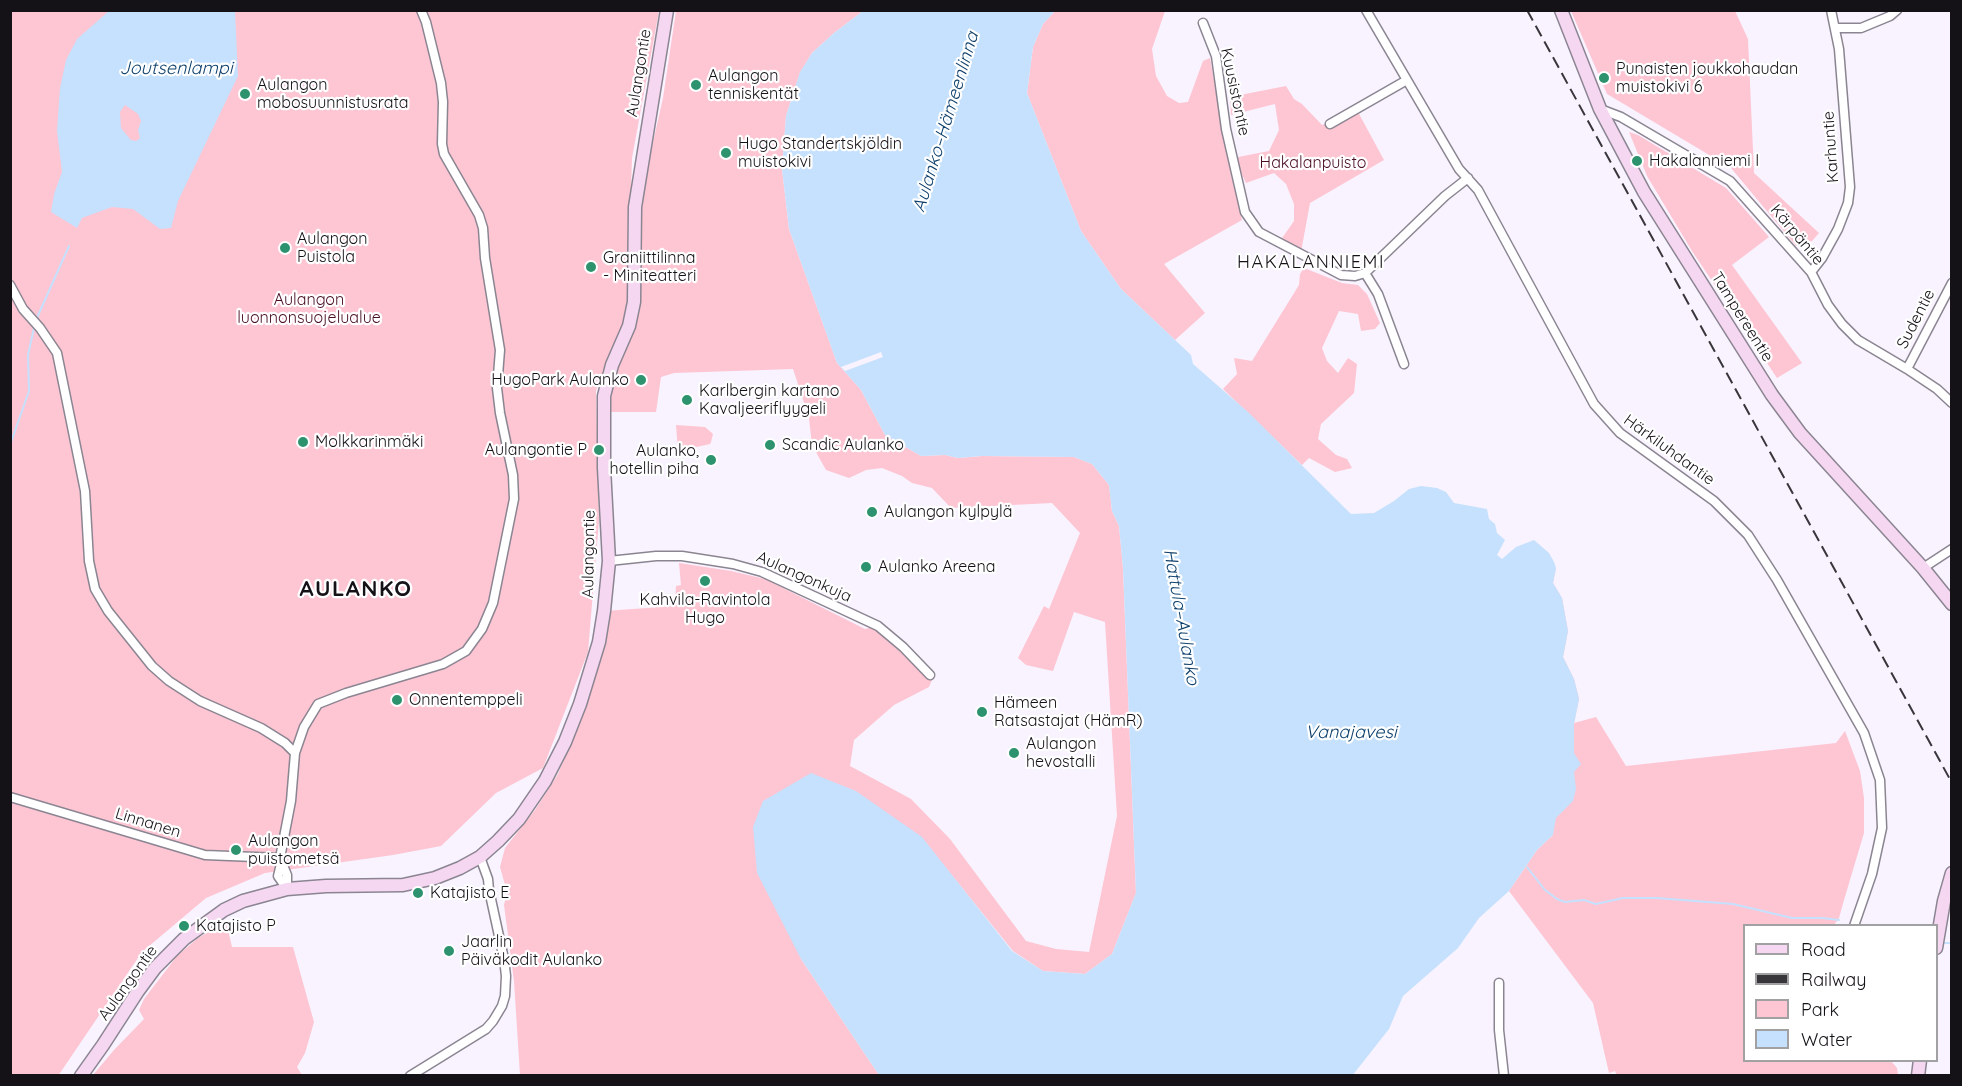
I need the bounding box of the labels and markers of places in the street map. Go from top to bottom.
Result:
place label: Punaisten joukkohaudan muistokivi 6 [1616,59,1798,97]
place label: Aulangon tenniskentät [708,66,799,104]
marker: Punaisten joukkohaudan muistokivi 6 [1597,71,1611,85]
place label: Aulangon mobosuunnistusrata [257,75,409,113]
marker: Aulangon tenniskentät [689,78,703,92]
marker: Aulangon mobosuunnistusrata [238,87,252,101]
place label: Hugo Standertskjöldin muistokivi [738,134,902,172]
marker: Hugo Standertskjöldin muistokivi [719,146,733,160]
place label: Hakalanniemi I [1649,151,1759,171]
marker: Hakalanniemi I [1630,154,1644,168]
place label: Aulangon Puistola [297,229,367,267]
marker: Aulangon Puistola [278,241,292,255]
place label: Graniittilinna - Miniteatteri [603,248,696,286]
marker: Graniittilinna - Miniteatteri [584,260,598,274]
place label: HugoPark Aulanko [491,370,629,390]
marker: HugoPark Aulanko [634,373,648,387]
place label: Karlbergin kartano Kavaljeeriflyygeli [699,381,839,419]
marker: Karlbergin kartano Kavaljeeriflyygeli [680,393,694,407]
place label: Molkkarinmäki [315,432,423,452]
marker: Molkkarinmäki [296,435,310,449]
place label: Scandic Aulanko [782,435,904,455]
marker: Scandic Aulanko [763,438,777,452]
place label: Aulangontie P [485,440,587,460]
place label: Aulanko, hotellin piha [610,441,699,479]
marker: Aulangontie P [592,443,606,457]
marker: Aulanko, hotellin piha [704,453,718,467]
place label: Aulangon kylpylä [884,502,1012,522]
marker: Aulangon kylpylä [865,505,879,519]
place label: Aulanko Areena [878,557,995,577]
marker: Aulanko Areena [859,560,873,574]
marker: Kahvila-Ravintola Hugo [698,574,712,588]
place label: Kahvila-Ravintola Hugo [640,590,770,628]
place label: Onnentemppeli [409,690,523,710]
marker: Onnentemppeli [390,693,404,707]
place label: Hämeen Ratsastajat (HämR) [994,693,1142,731]
marker: Hämeen Ratsastajat (HämR) [975,705,989,719]
place label: Aulangon hevostalli [1026,734,1096,772]
marker: Aulangon hevostalli [1007,746,1021,760]
place label: Aulangon puistometsä [248,831,339,869]
marker: Aulangon puistometsä [229,843,243,857]
place label: Katajisto E [430,883,509,903]
marker: Katajisto E [411,886,425,900]
place label: Katajisto P [196,916,276,936]
marker: Katajisto P [177,919,191,933]
place label: Jaarlin Päiväkodit Aulanko [461,932,602,970]
marker: Jaarlin Päiväkodit Aulanko [442,944,456,958]

